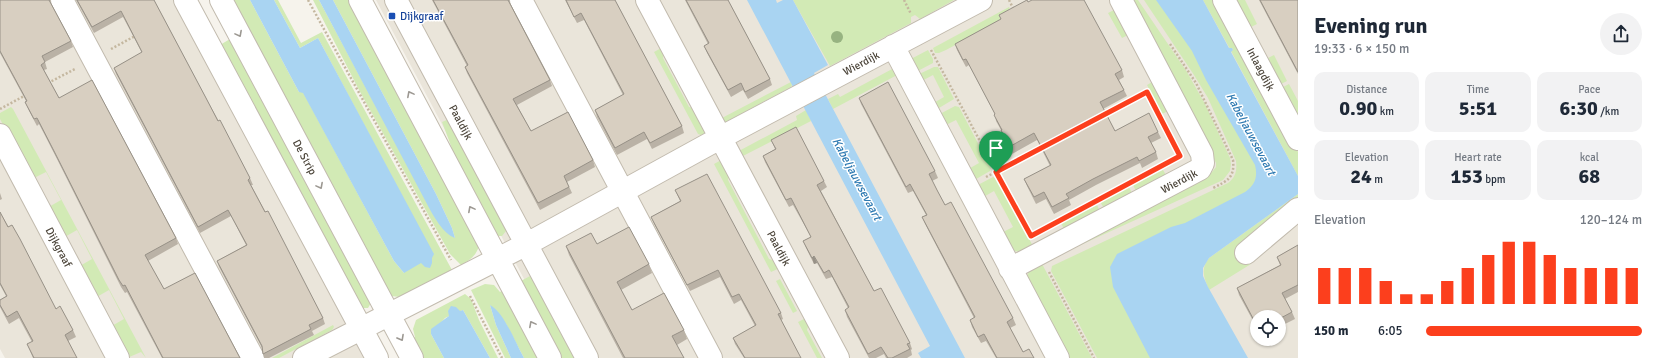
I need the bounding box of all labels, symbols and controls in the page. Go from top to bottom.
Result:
place label: Dijkgraaf [400,10,444,23]
marker: Dijkgraaf [387,11,397,21]
text: Evening run [1314,12,1428,39]
button: share [1600,13,1642,55]
one-way arrow [235,30,242,38]
text: 19:33 · 6 × 150 m [1314,41,1409,57]
street label: Inlaagdijk [1244,46,1277,93]
street label: Wierdijk [841,48,882,78]
text: Distance [1346,83,1387,96]
text: Time [1467,83,1489,96]
text: Pace [1578,83,1600,96]
water label: Kabeljauwsevaart [1223,90,1279,180]
one-way arrow [407,91,415,98]
text: 0.90 [1339,96,1377,121]
text: 5:51 [1459,96,1497,121]
text: 6:30 [1560,96,1598,121]
street label: Paaldijk [446,103,475,142]
text: km [1377,105,1394,118]
text: /km [1598,105,1619,118]
pin [979,131,1013,172]
water label: Kabeljauwsevaart [829,135,885,225]
street label: De Strip [290,137,319,177]
icon: arrive [985,137,1007,159]
text: Elevation [1345,151,1389,164]
text: Heart rate [1454,151,1502,164]
text: kcal [1580,151,1599,164]
text: 24 [1350,164,1372,189]
text: 153 [1450,164,1483,189]
text: 68 [1579,164,1600,189]
street label: Wierdijk [1159,166,1200,196]
text: m [1372,173,1383,186]
text: bpm [1483,173,1506,186]
one-way arrow [315,182,323,190]
one-way arrow [468,205,476,213]
text: Elevation [1314,212,1366,228]
text: 120–124 m [1580,212,1642,228]
street label: Dijkgraaf [43,225,75,270]
street label: Paaldijk [764,229,793,268]
map controls [1250,310,1286,346]
button: locate [1250,310,1286,346]
one-way arrow [529,320,536,328]
text: 150 m [1314,323,1348,339]
text: 6:05 [1378,323,1403,339]
one-way arrow [397,334,404,341]

